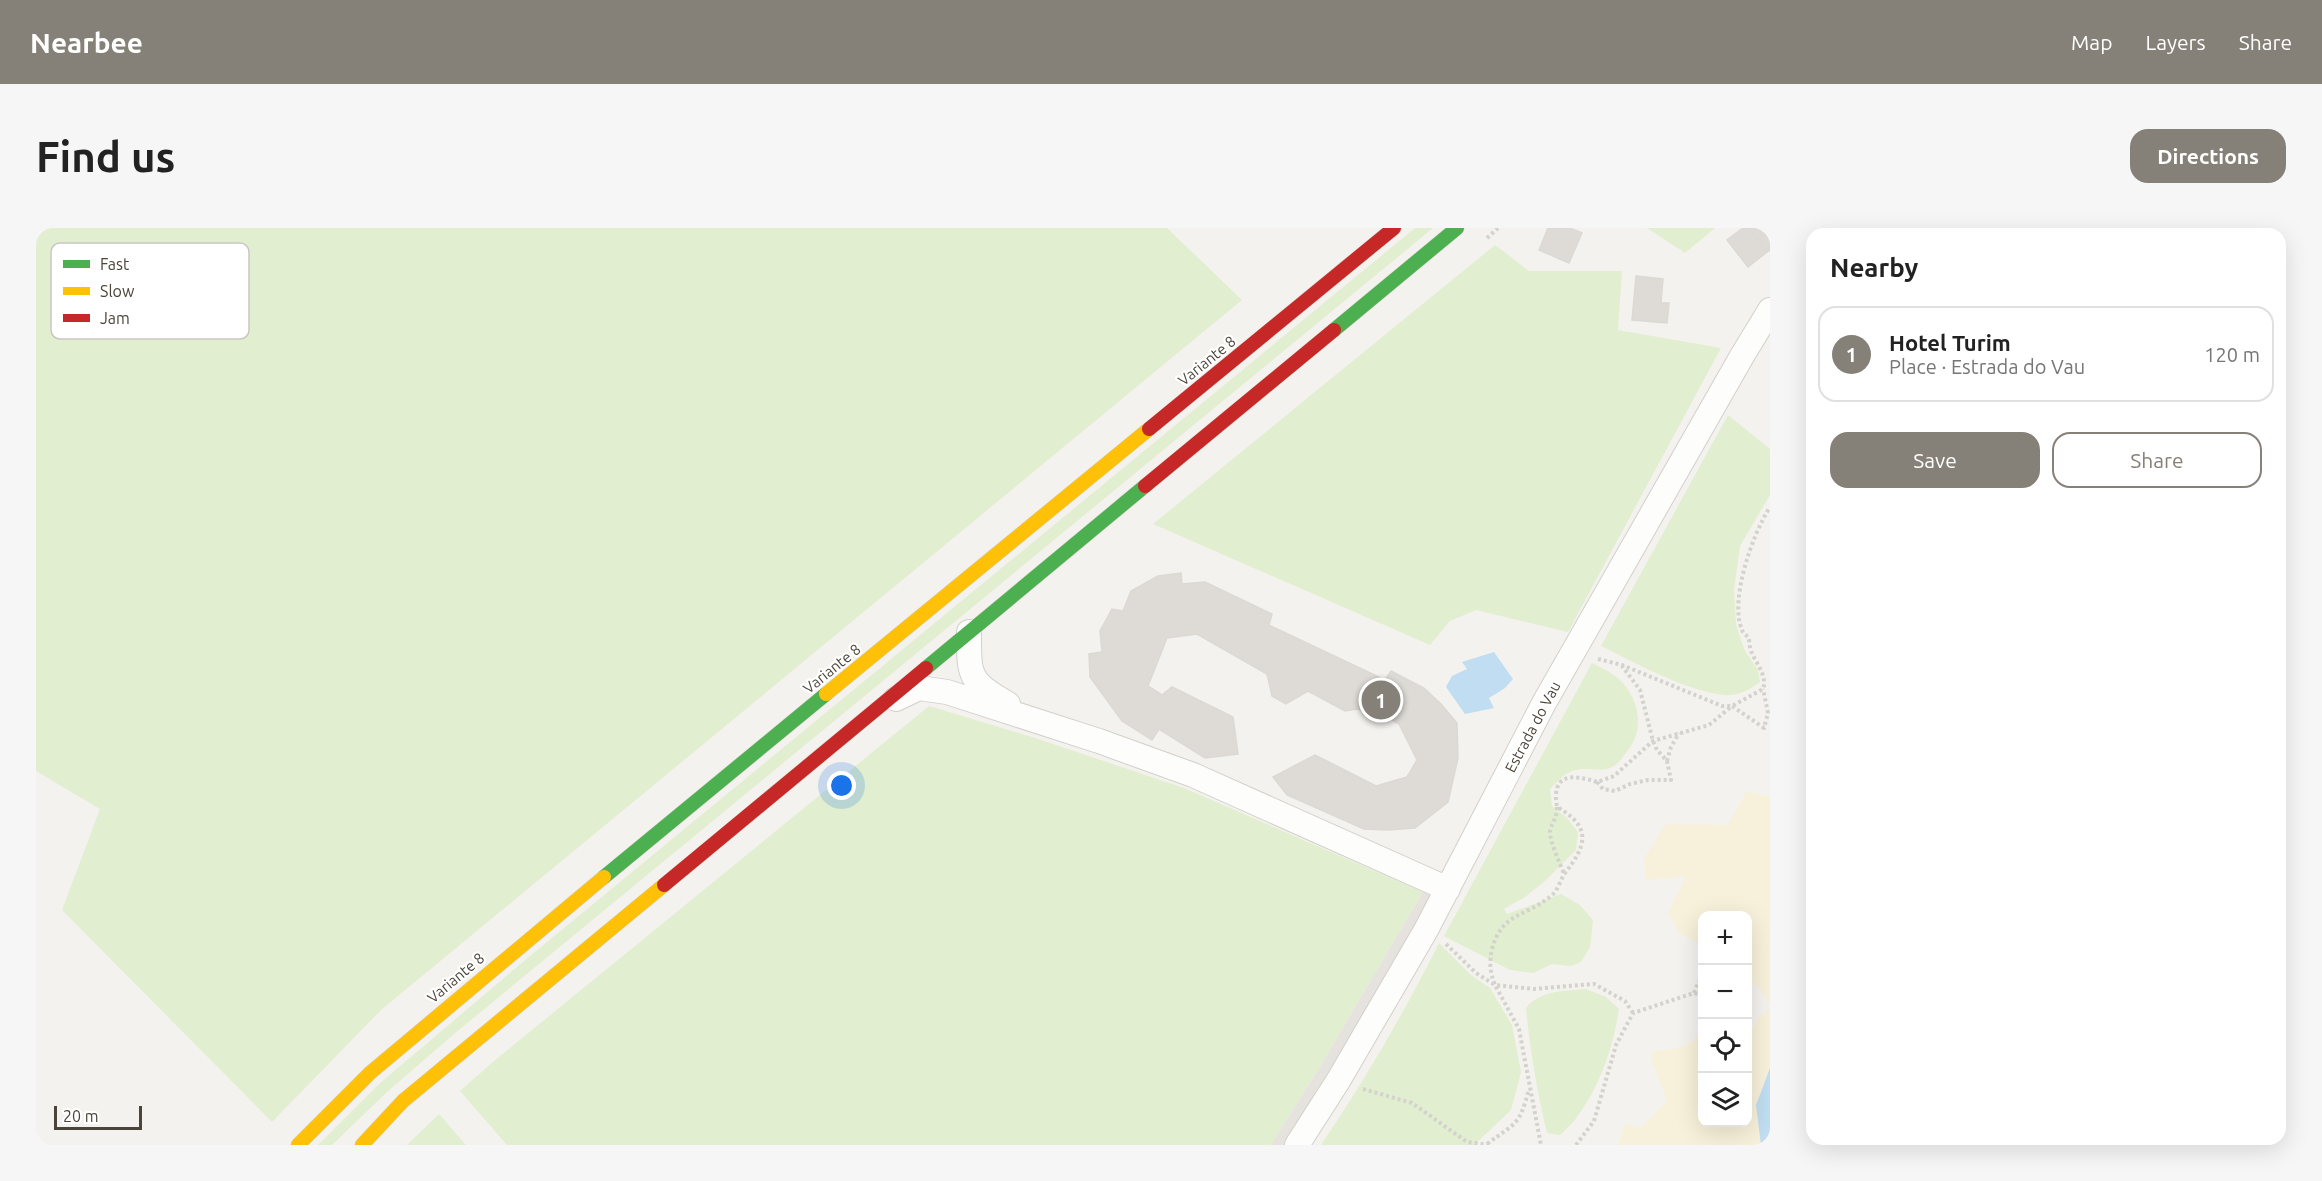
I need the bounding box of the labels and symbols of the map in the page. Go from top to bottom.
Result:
legend [51,243,249,339]
text: Fast [100,255,130,273]
text: Slow [100,282,135,300]
text: Jam [100,309,130,327]
street label: Variante 8 [1175,332,1239,389]
street label: Variante 8 [800,640,864,697]
pin: 1 [1362,678,1400,722]
street label: Estrada do Vau [1501,678,1564,775]
your location [827,771,856,800]
street label: Variante 8 [424,949,487,1006]
scale bar [54,1103,142,1130]

